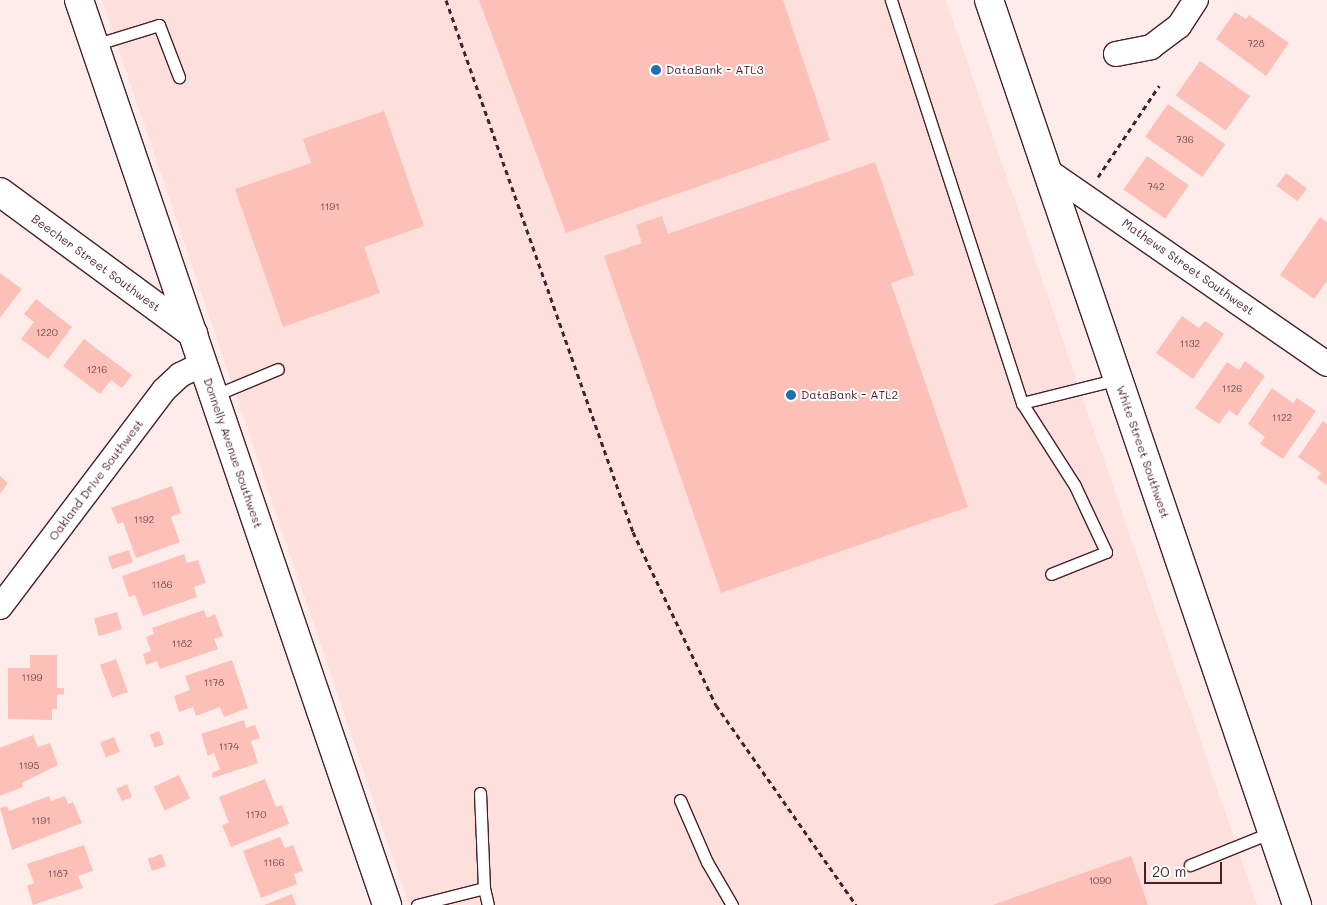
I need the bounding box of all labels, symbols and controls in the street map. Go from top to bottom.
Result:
house number: 728 [1247,38,1265,50]
place label: DataBank - ATL3 [666,63,763,77]
marker: DataBank - ATL3 [650,64,662,76]
house number: 736 [1176,134,1194,146]
house number: 742 [1148,181,1164,193]
house number: 1191 [320,201,340,213]
street label: Beecher Street Southwest [29,211,163,315]
street label: Mathews Street Southwest [1119,216,1257,318]
house number: 1220 [36,327,58,339]
house number: 1132 [1180,338,1200,350]
house number: 1216 [87,364,107,376]
street label: Donnelly Avenue Southwest [200,376,266,530]
house number: 1126 [1222,383,1242,395]
street label: White Street Southwest [1113,384,1173,520]
place label: DataBank - ATL2 [801,388,898,402]
marker: DataBank - ATL2 [785,389,797,401]
house number: 1122 [1272,412,1292,424]
street label: Oakland Drive Southwest [46,417,146,543]
house number: 1192 [134,514,154,526]
house number: 1186 [151,579,173,591]
house number: 1182 [172,638,192,650]
house number: 1199 [22,672,42,684]
house number: 1178 [204,677,224,689]
house number: 1174 [219,741,239,753]
house number: 1195 [19,760,39,772]
house number: 1170 [246,809,266,821]
house number: 1191 [31,815,51,827]
scale bar [1147,852,1224,884]
house number: 1166 [263,857,285,869]
text: 20 m [1152,861,1186,881]
house number: 1187 [48,868,68,880]
house number: 1090 [1089,875,1111,887]

